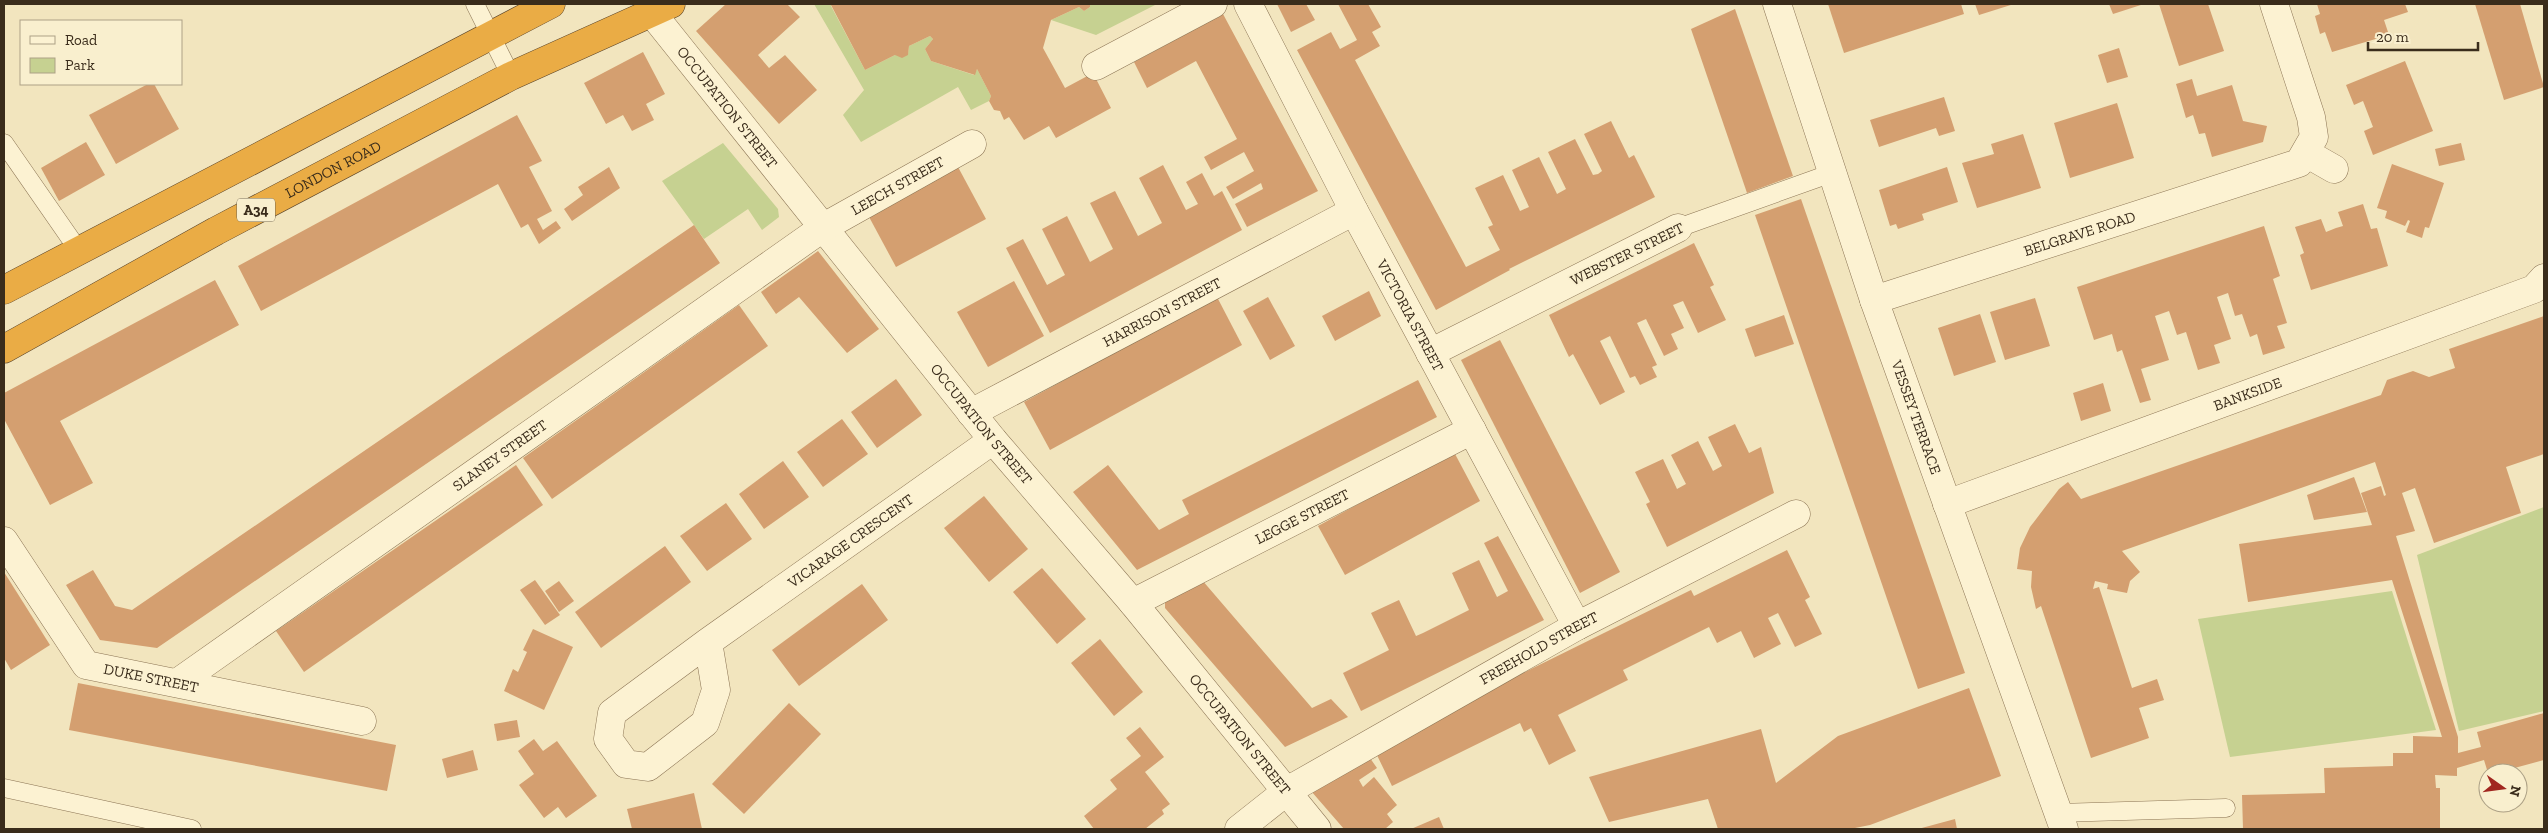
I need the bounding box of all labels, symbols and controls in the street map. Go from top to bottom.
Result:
legend [20,20,182,85]
scale bar [2368,20,2478,52]
text: 20 m [2376,28,2409,46]
text: Road [65,31,98,49]
street label: OCCUPATION STREET [673,43,781,172]
text: Park [65,56,95,74]
street label: LONDON ROAD [282,137,384,202]
street label: LEECH STREET [848,152,947,219]
road number: A34 [237,198,275,222]
street label: BELGRAVE ROAD [2021,207,2138,260]
street label: WEBSTER STREET [1567,219,1687,289]
street label: VICTORIA STREET [1372,255,1447,374]
street label: HARRISON STREET [1100,274,1224,351]
street label: VESSEY TERRACE [1887,357,1945,477]
street label: OCCUPATION STREET [927,360,1036,488]
street label: BANKSIDE [2211,373,2284,415]
street label: SLANEY STREET [449,416,551,495]
street label: LEGGE STREET [1252,485,1352,548]
street label: VICARAGE CRESCENT [784,490,917,592]
street label: FREEHOLD STREET [1477,608,1601,688]
street label: DUKE STREET [102,660,200,697]
street label: OCCUPATION STREET [1185,670,1294,798]
north arrow [2478,763,2528,813]
text: N [2506,784,2525,799]

